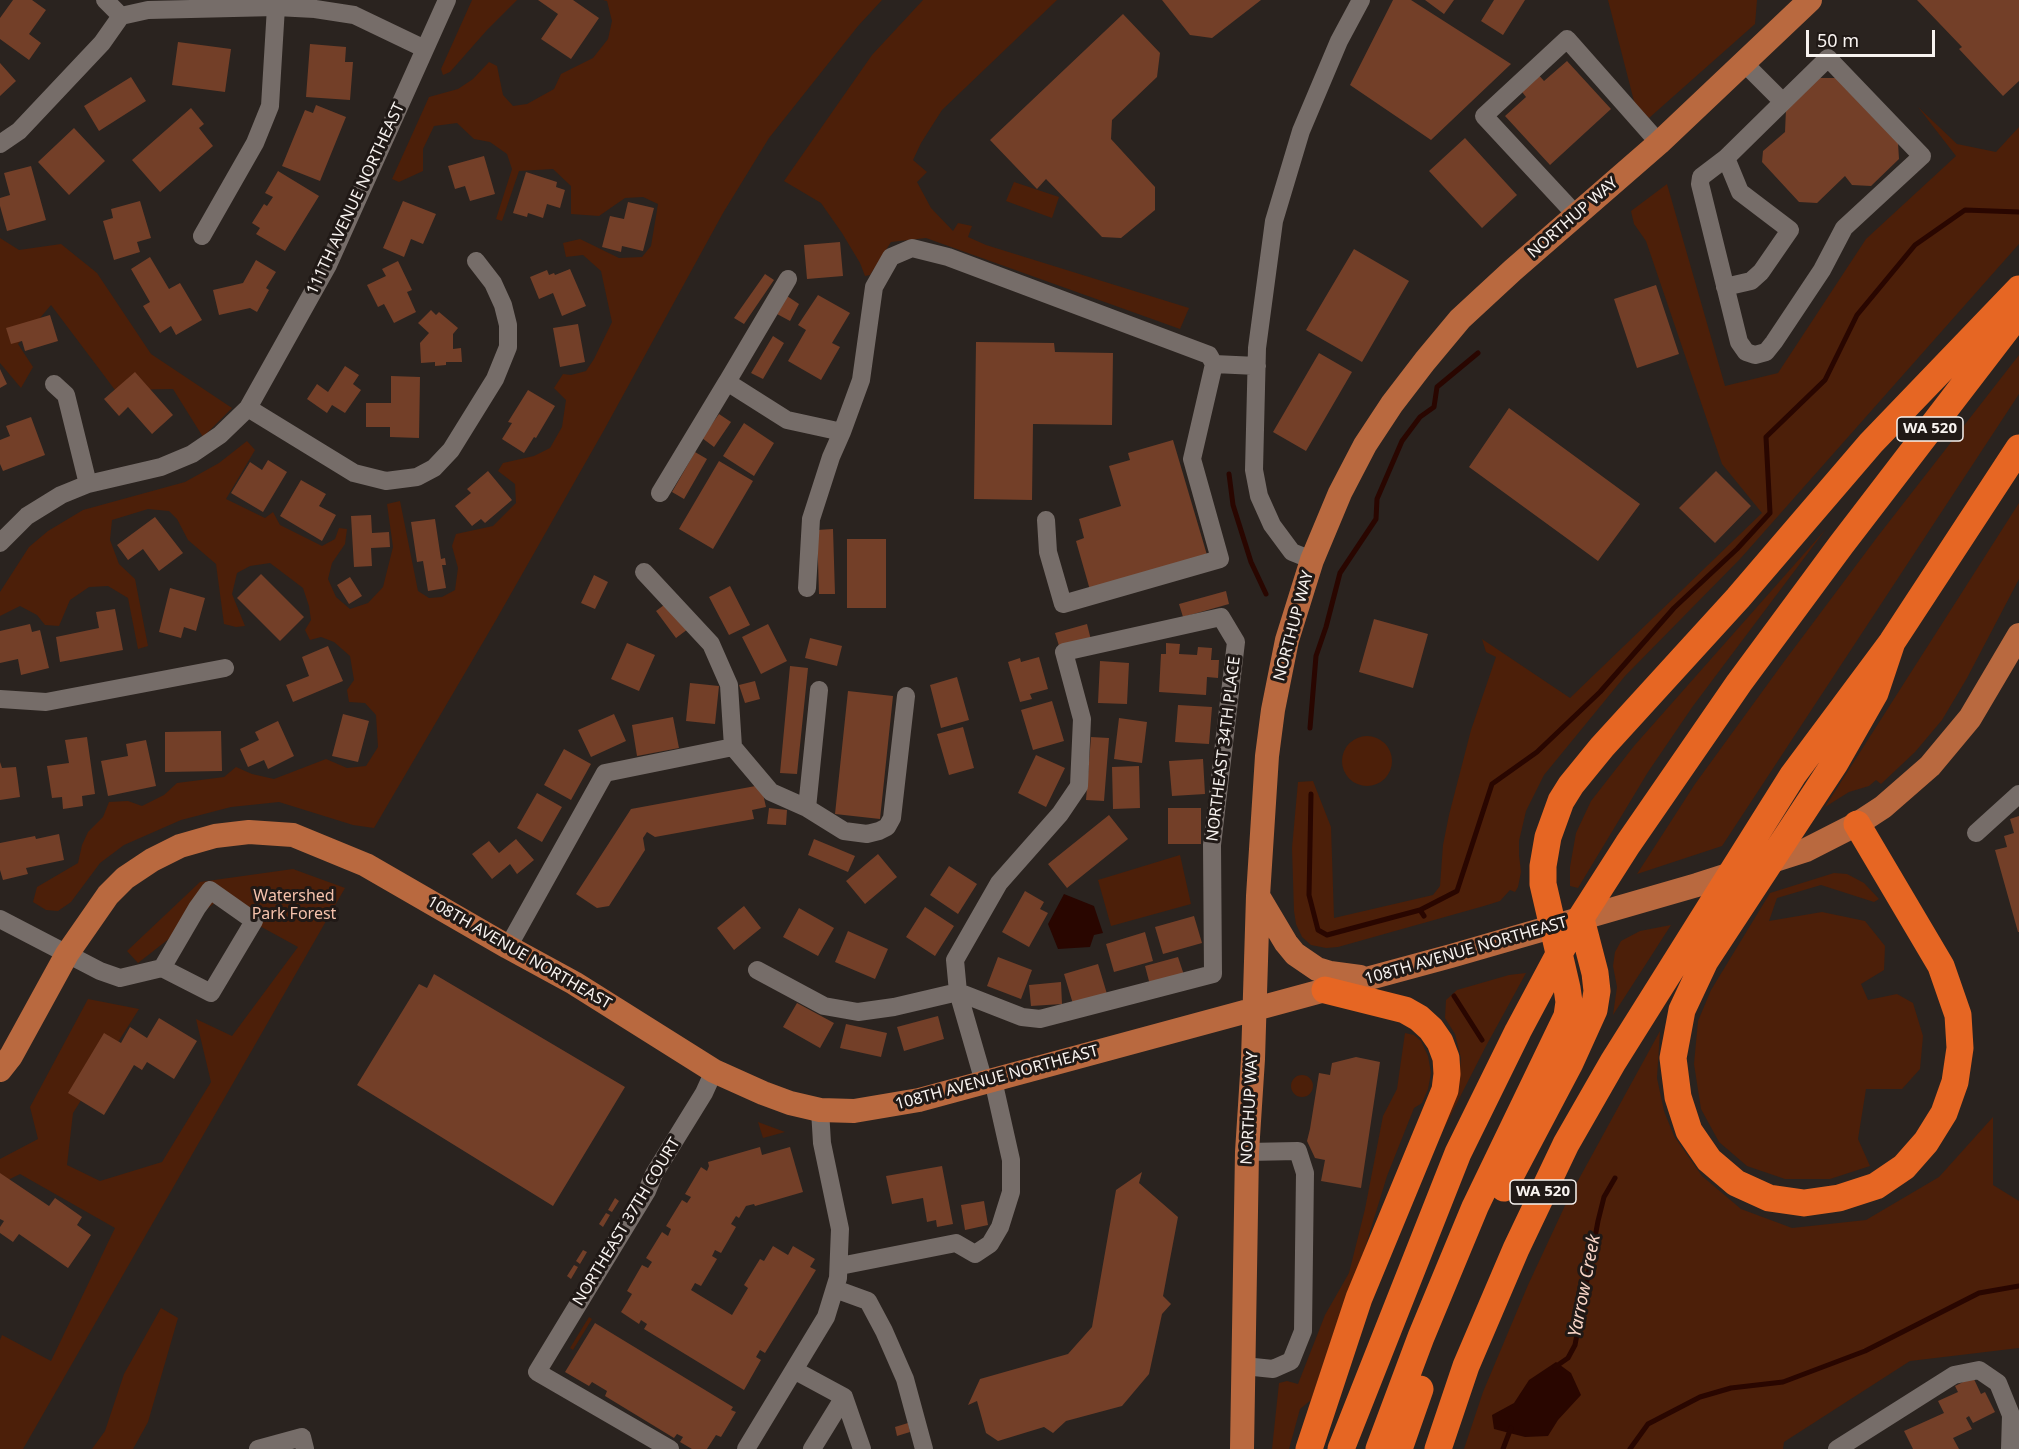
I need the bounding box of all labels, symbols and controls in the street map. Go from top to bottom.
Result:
scale bar [1809,18,1938,56]
text: 50 m [1817,28,1859,52]
street label: 111TH AVENUE NORTHEAST [303,100,409,298]
street label: NORTHUP WAY [1524,174,1622,262]
road number: WA 520 [1897,417,1963,441]
street label: NORTHUP WAY [1270,569,1318,683]
street label: NORTHEAST 34TH PLACE [1203,655,1245,843]
park label: Watershed Park Forest [252,886,336,924]
street label: 108TH AVENUE NORTHEAST [423,892,615,1014]
street label: 108TH AVENUE NORTHEAST [1363,913,1569,989]
street label: 108TH AVENUE NORTHEAST [893,1042,1101,1114]
street label: NORTHUP WAY [1237,1051,1263,1165]
street label: NORTHEAST 37TH COURT [569,1135,685,1309]
road number: WA 520 [1510,1180,1576,1204]
water label: Yarrow Creek [1564,1233,1606,1339]

